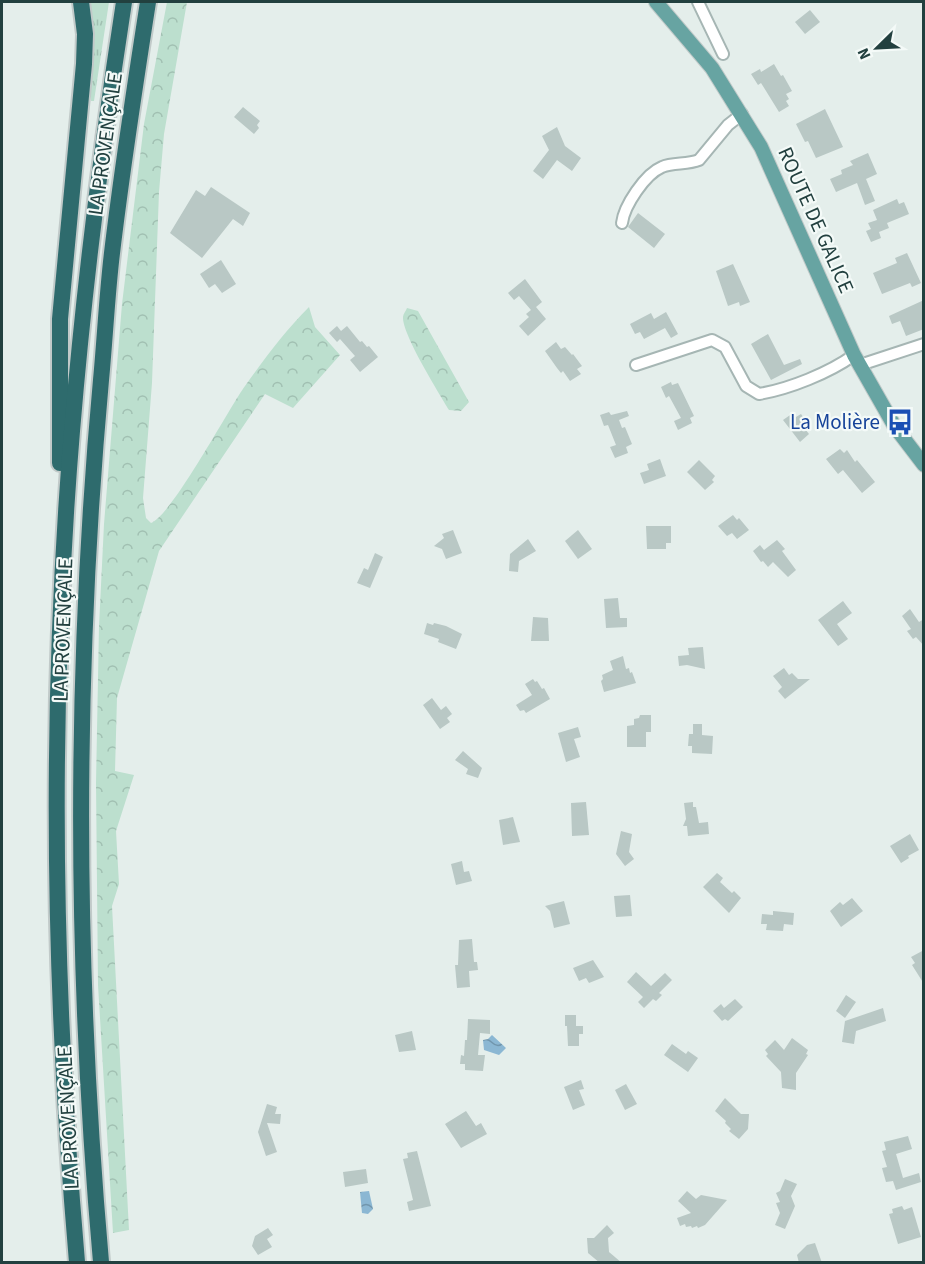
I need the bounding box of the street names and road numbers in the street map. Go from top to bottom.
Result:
street label: LA PROVENÇALE [80,71,130,217]
street label: ROUTE DE GALICE [770,142,862,298]
street label: LA PROVENÇALE [46,558,80,702]
street label: LA PROVENÇALE [49,1046,87,1190]

